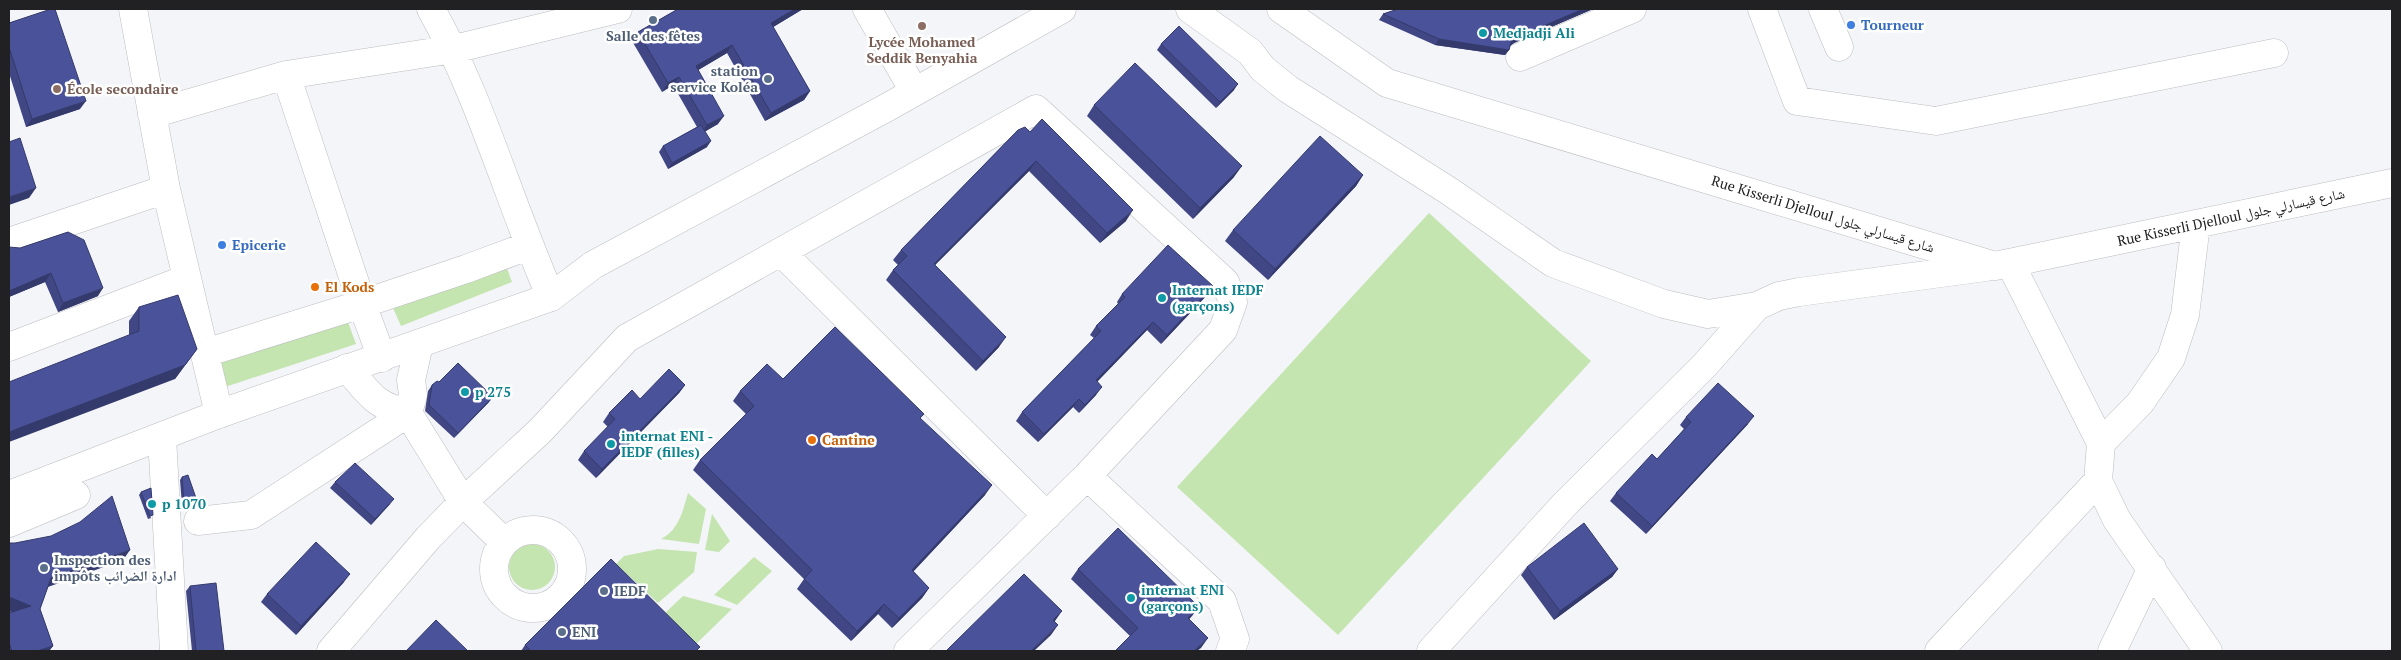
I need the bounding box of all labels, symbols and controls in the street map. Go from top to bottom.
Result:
marker: Salle des fêtes [647,14,659,26]
place label: Tourneur [1861,15,1924,34]
marker: Tourneur [1845,19,1857,31]
marker: Lycée Mohamed Seddik Benyahia [916,20,928,32]
place label: Medjadji Ali [1493,23,1575,42]
place label: Salle des fêtes [606,26,700,45]
marker: Medjadji Ali [1477,27,1489,39]
place label: Lycée Mohamed Seddik Benyahia [867,32,978,67]
place label: station service Koléa [670,61,758,96]
marker: station service Koléa [762,73,774,85]
place label: École secondaire [67,79,179,98]
marker: École secondaire [51,83,63,95]
street label: Rue Kisserli Djelloul شارع قيسارلي جلول [1709,170,1937,259]
street label: Rue Kisserli Djelloul شارع قيسارلي جلول [2115,183,2347,252]
place label: Epicerie [232,235,286,254]
marker: Epicerie [216,239,228,251]
place label: El Kods [325,277,374,296]
place label: Internat IEDF (garçons) [1172,280,1264,315]
marker: El Kods [309,281,321,293]
marker: Internat IEDF (garçons) [1156,292,1168,304]
place label: p 275 [475,382,511,401]
marker: p 275 [459,386,471,398]
place label: internat ENI - IEDF (filles) [621,426,713,461]
place label: Cantine [822,430,875,449]
marker: Cantine [806,434,818,446]
marker: internat ENI - IEDF (filles) [605,438,617,450]
place label: p 1070 [162,494,206,513]
marker: p 1070 [146,498,158,510]
place label: Inspection des impôts ادارة الضرائب [54,550,177,585]
marker: Inspection des impôts ادارة الضرائب [38,562,50,574]
place label: internat ENI (garçons) [1141,580,1224,615]
place label: IEDF [614,581,646,600]
marker: IEDF [598,585,610,597]
marker: internat ENI (garçons) [1125,592,1137,604]
place label: ENI [572,622,596,641]
marker: ENI [556,626,568,638]

